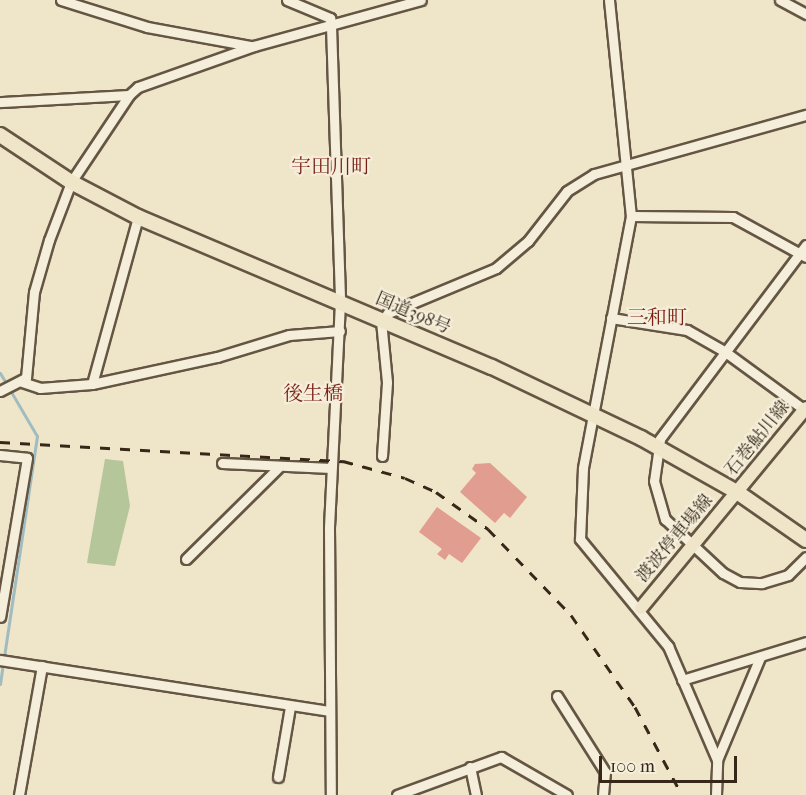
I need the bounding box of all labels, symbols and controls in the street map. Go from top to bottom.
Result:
district label: 宇田川町 [291,154,371,178]
street label: 国道398号 [372,288,454,340]
district label: 三和町 [627,305,687,329]
district label: 後生橋 [283,381,343,405]
street label: 石巻鮎川線 [721,397,795,481]
street label: 渡波停車場線 [632,491,718,587]
scale bar [602,744,740,782]
text: 100 m [610,756,655,777]

